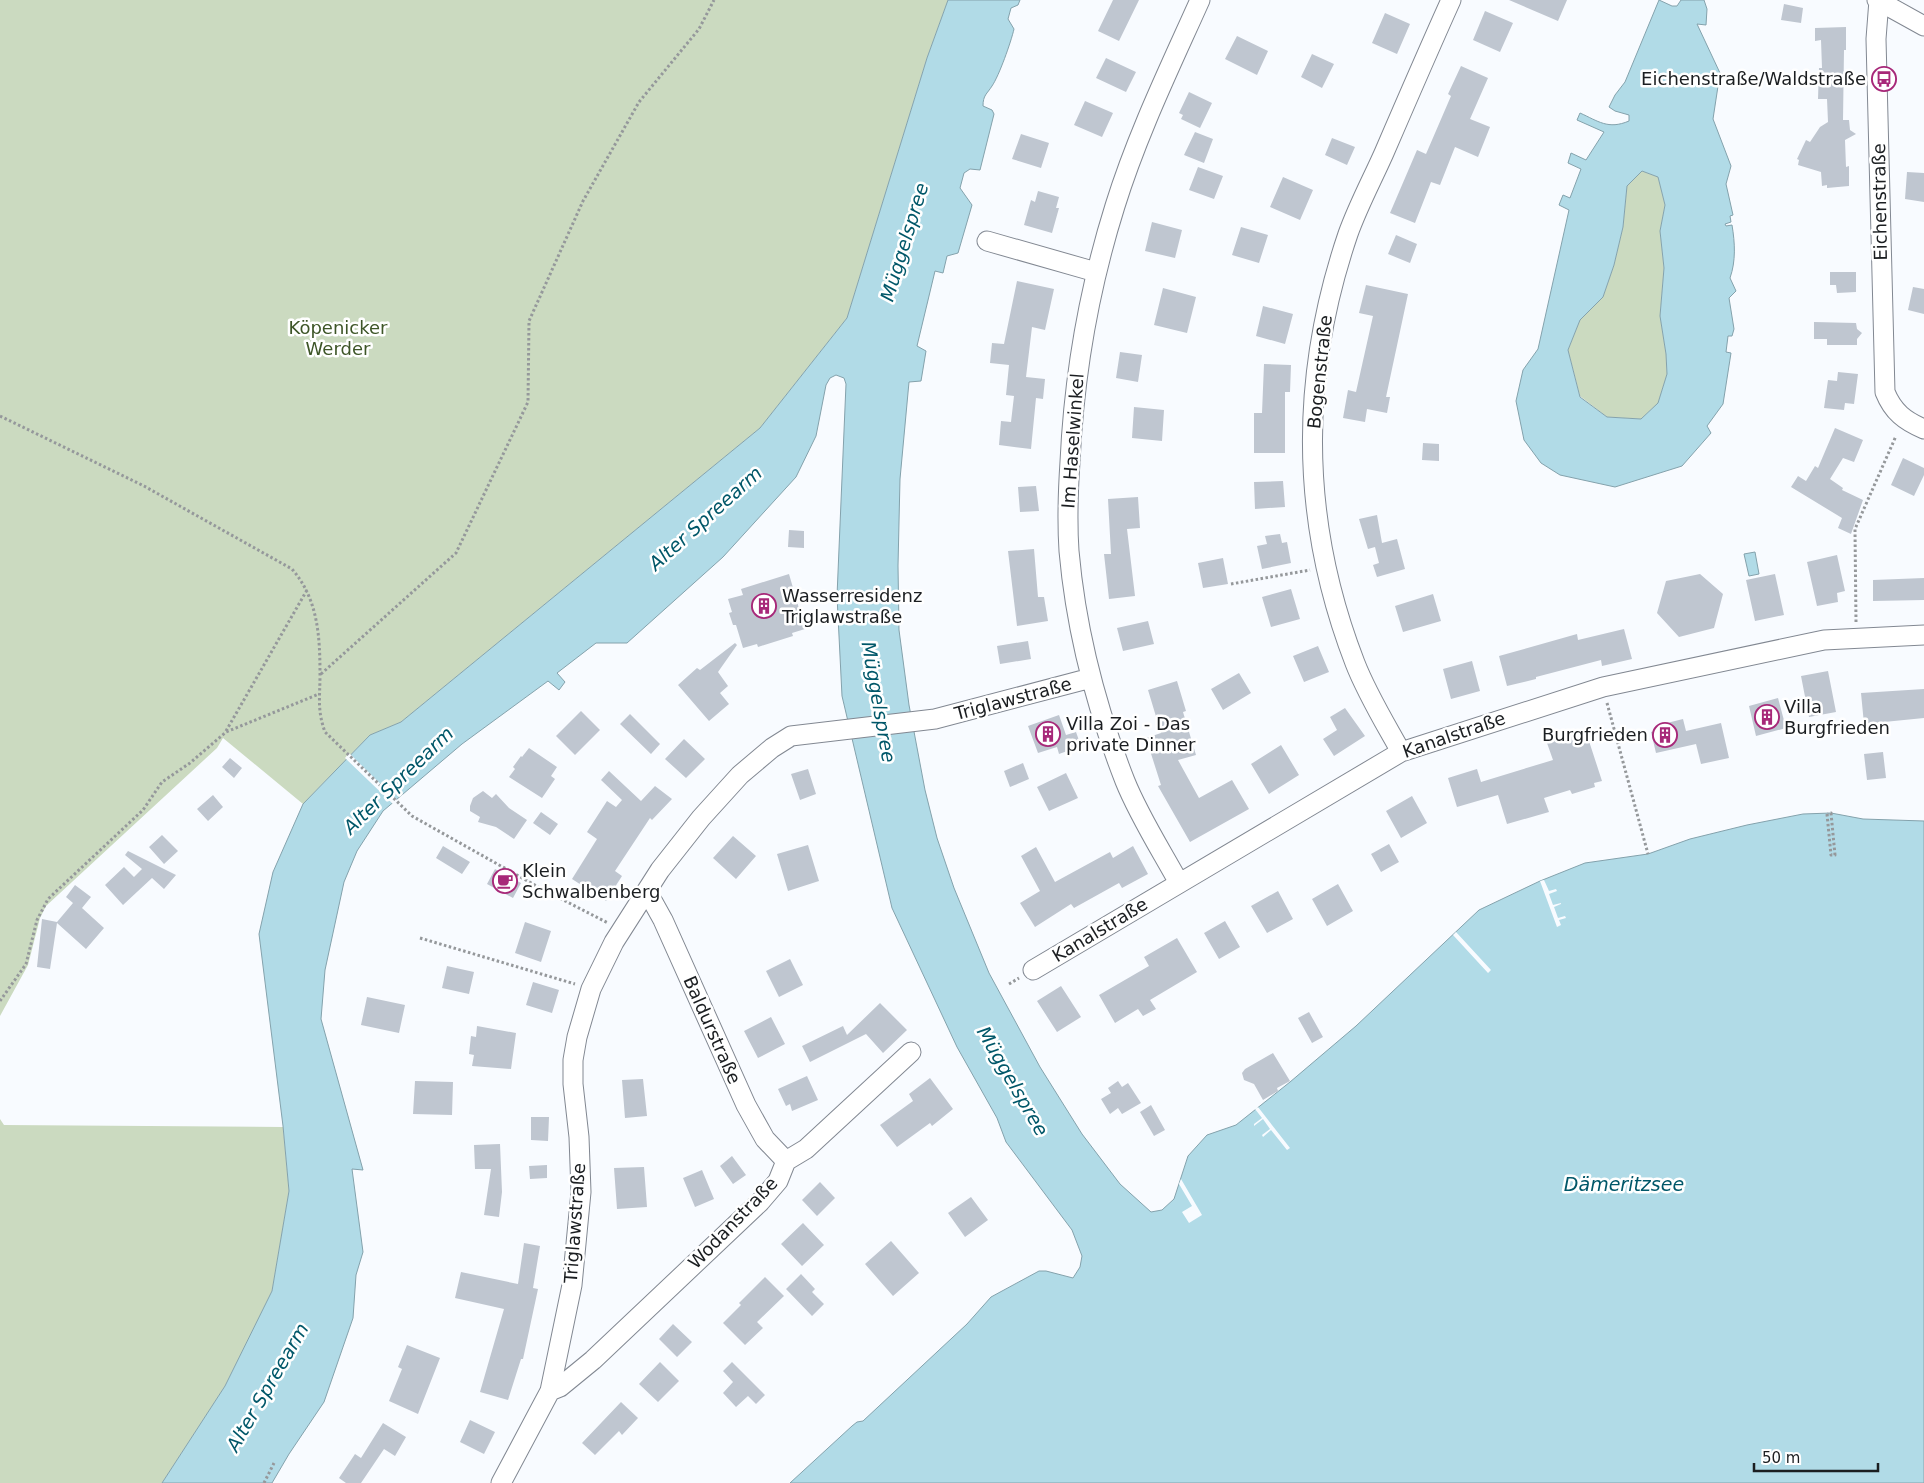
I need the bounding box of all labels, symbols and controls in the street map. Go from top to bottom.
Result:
bus stop icon: Eichenstraße/Waldstraße [1871,66,1897,92]
place label: Eichenstraße/Waldstraße [1641,68,1866,89]
street label: Eichenstraße [1868,143,1891,261]
water label: Müggelspree [876,180,932,304]
street label: Bogenstraße [1303,314,1336,430]
park label: Köpenicker Werder [289,317,388,359]
street label: Im Haselwinkel [1057,373,1088,509]
water label: Alter Spreearm [642,461,766,576]
place label: Wasserresidenz Triglawstraße [781,585,922,627]
building icon: Wasserresidenz Triglawstraße [751,593,777,619]
water label: Müggelspree [858,640,900,764]
street label: Triglawstraße [951,673,1074,724]
place label: Villa Burgfrieden [1784,696,1890,738]
building icon: Villa Burgfrieden [1754,704,1780,730]
street label: Kanalstraße [1400,707,1508,762]
place label: Villa Zoi - Das private Dinner [1066,713,1196,755]
building icon: Villa Zoi - Das private Dinner [1035,721,1061,747]
water label: Alter Spreearm [337,722,458,840]
building icon: Burgfrieden [1652,722,1678,748]
place label: Burgfrieden [1542,724,1648,745]
place label: Klein Schwalbenberg [522,860,660,902]
cafe icon: Klein Schwalbenberg [492,868,518,894]
street label: Kanalstraße [1048,893,1151,966]
street label: Baldurstraße [679,973,746,1087]
water label: Müggelspree [973,1022,1053,1140]
street label: Triglawstraße [560,1162,589,1285]
street label: Wodanstraße [684,1173,781,1273]
water label: Dämeritzsee [1564,1173,1684,1195]
water label: Alter Spreearm [220,1319,313,1457]
scale bar [1754,1440,1878,1472]
text: 50 m [1762,1449,1800,1467]

